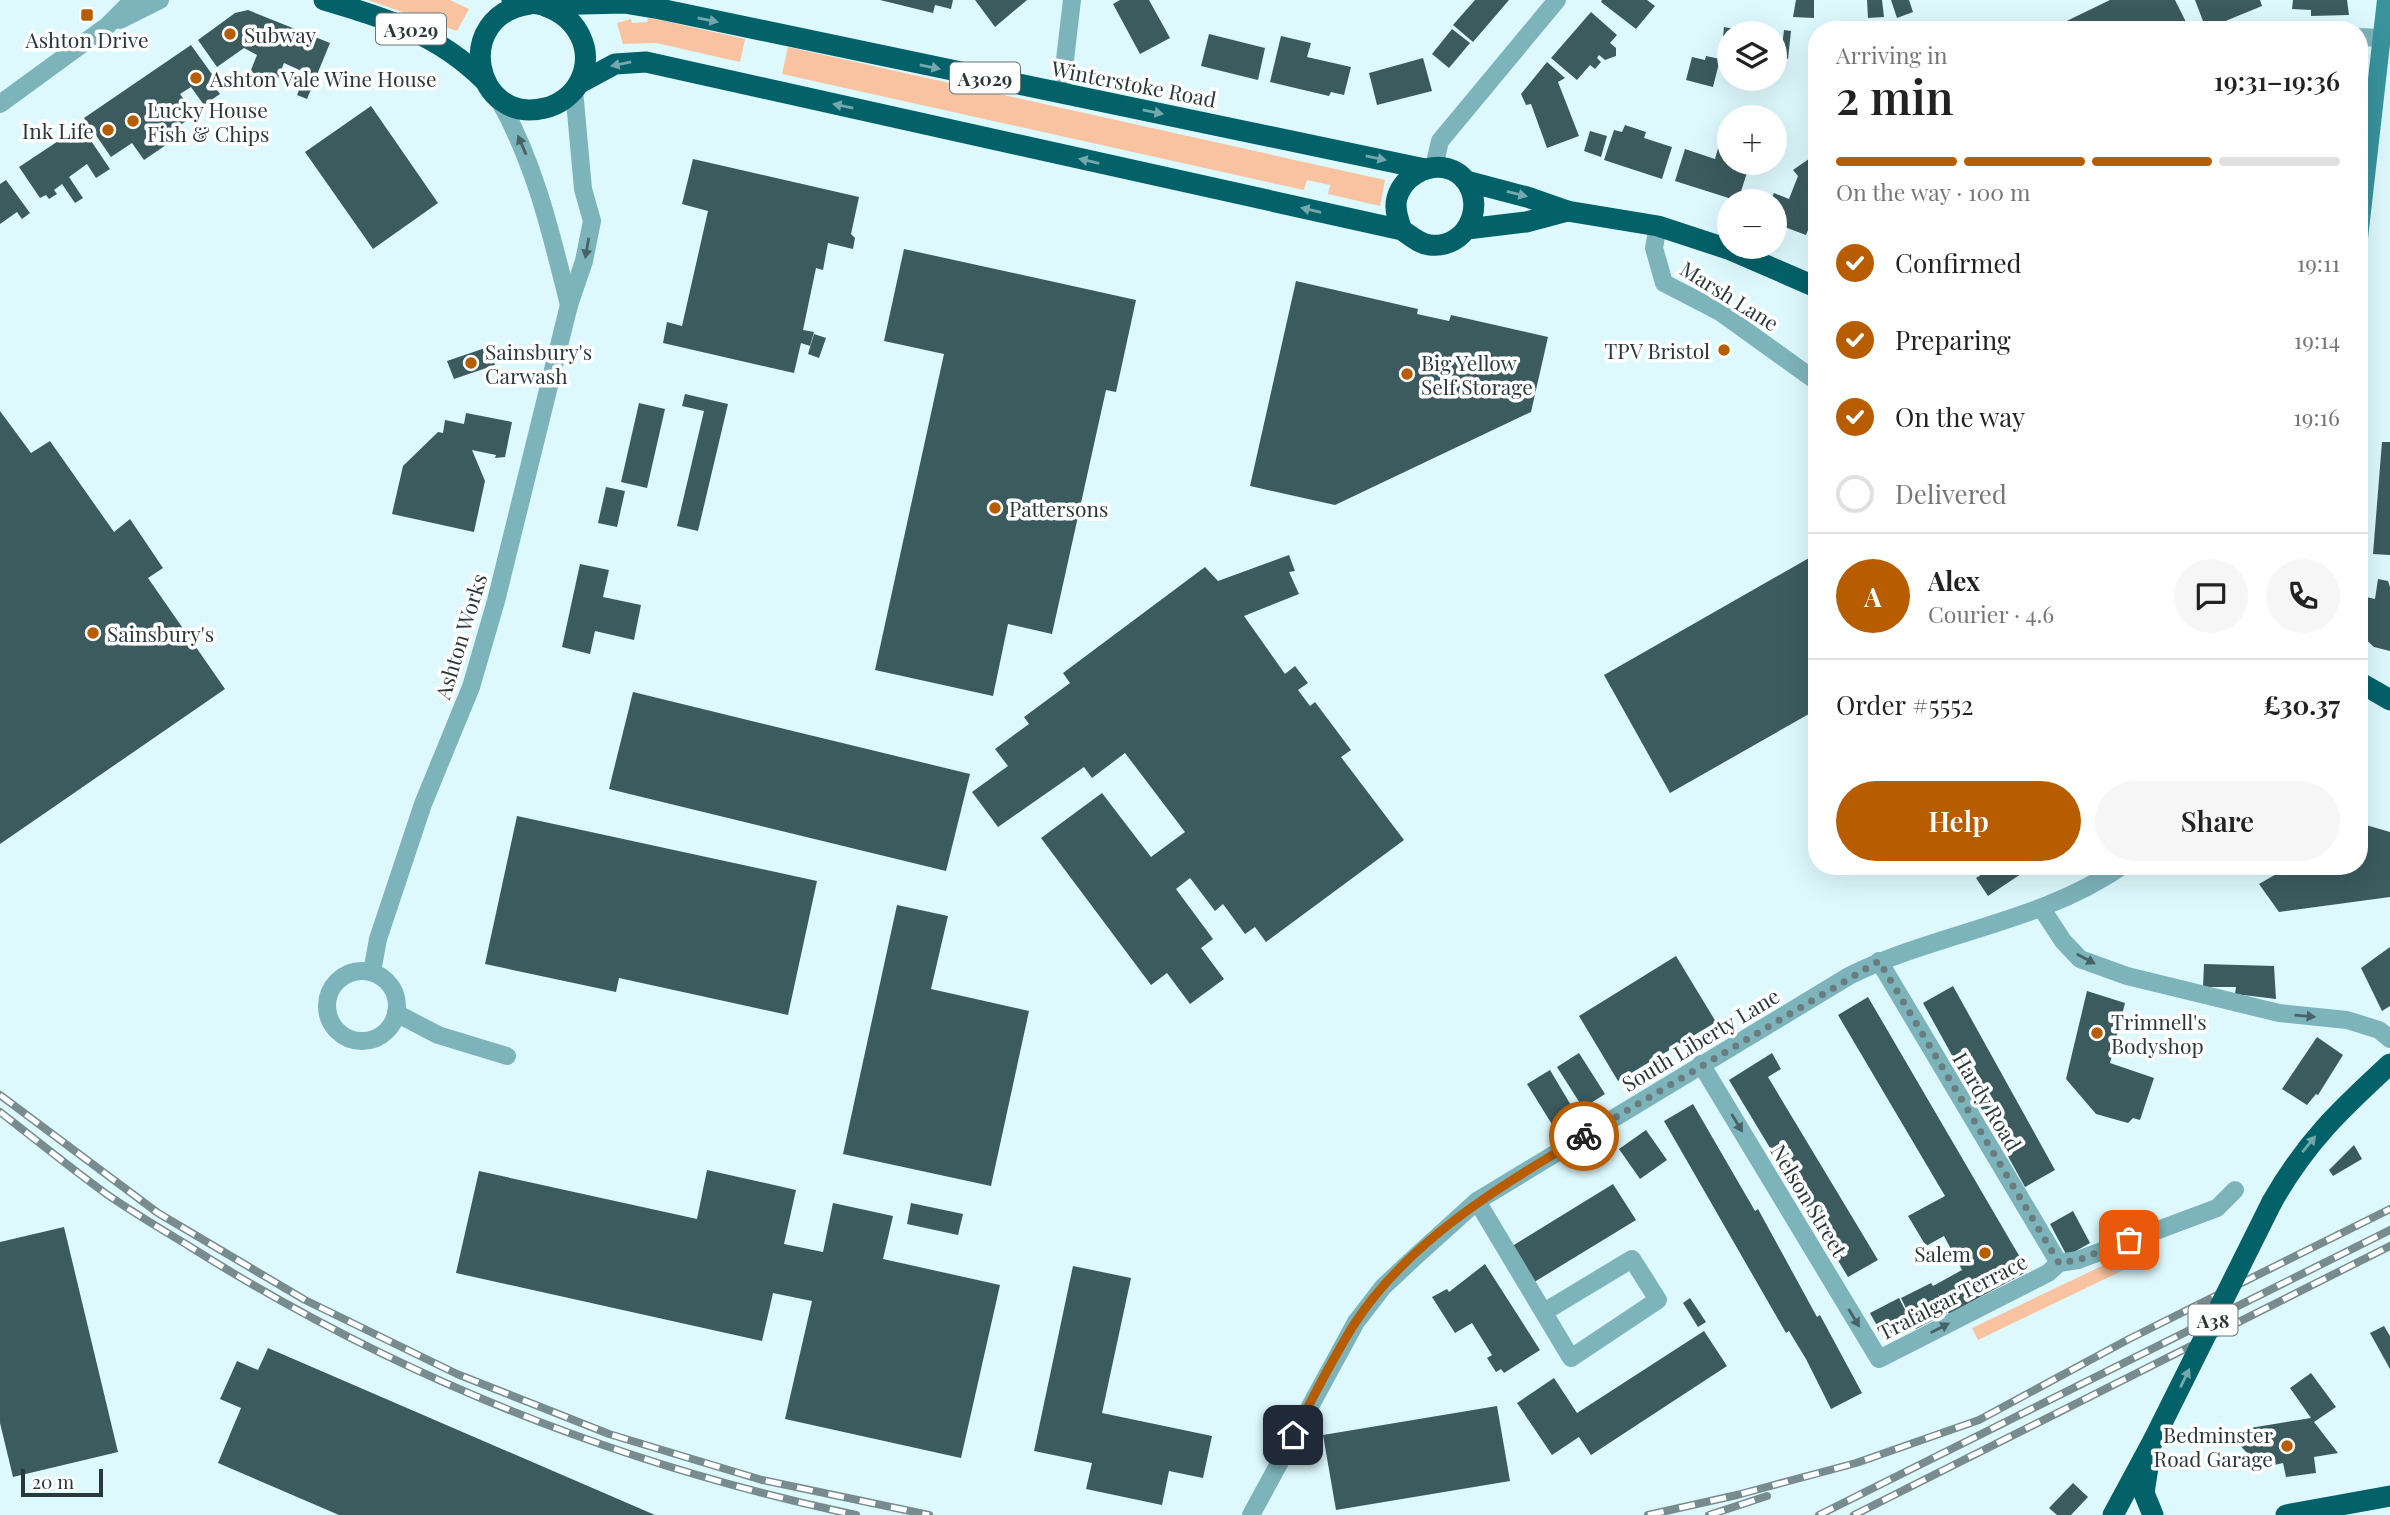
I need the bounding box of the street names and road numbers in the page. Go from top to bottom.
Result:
road number: A3029 [376,14,446,44]
street label: Winterstoke Road [1048,53,1219,113]
road number: A3029 [950,62,1020,94]
street label: Marsh Lane [1676,254,1784,336]
street label: Ashton Works [427,570,492,703]
street label: South Liberty Lane [1616,981,1784,1097]
street label: Hardy Road [1948,1046,2028,1156]
street label: Nelson Street [1766,1139,1855,1262]
street label: Trafalgar Terrace [1873,1246,2031,1346]
road number: A38 [2188,1304,2238,1336]

